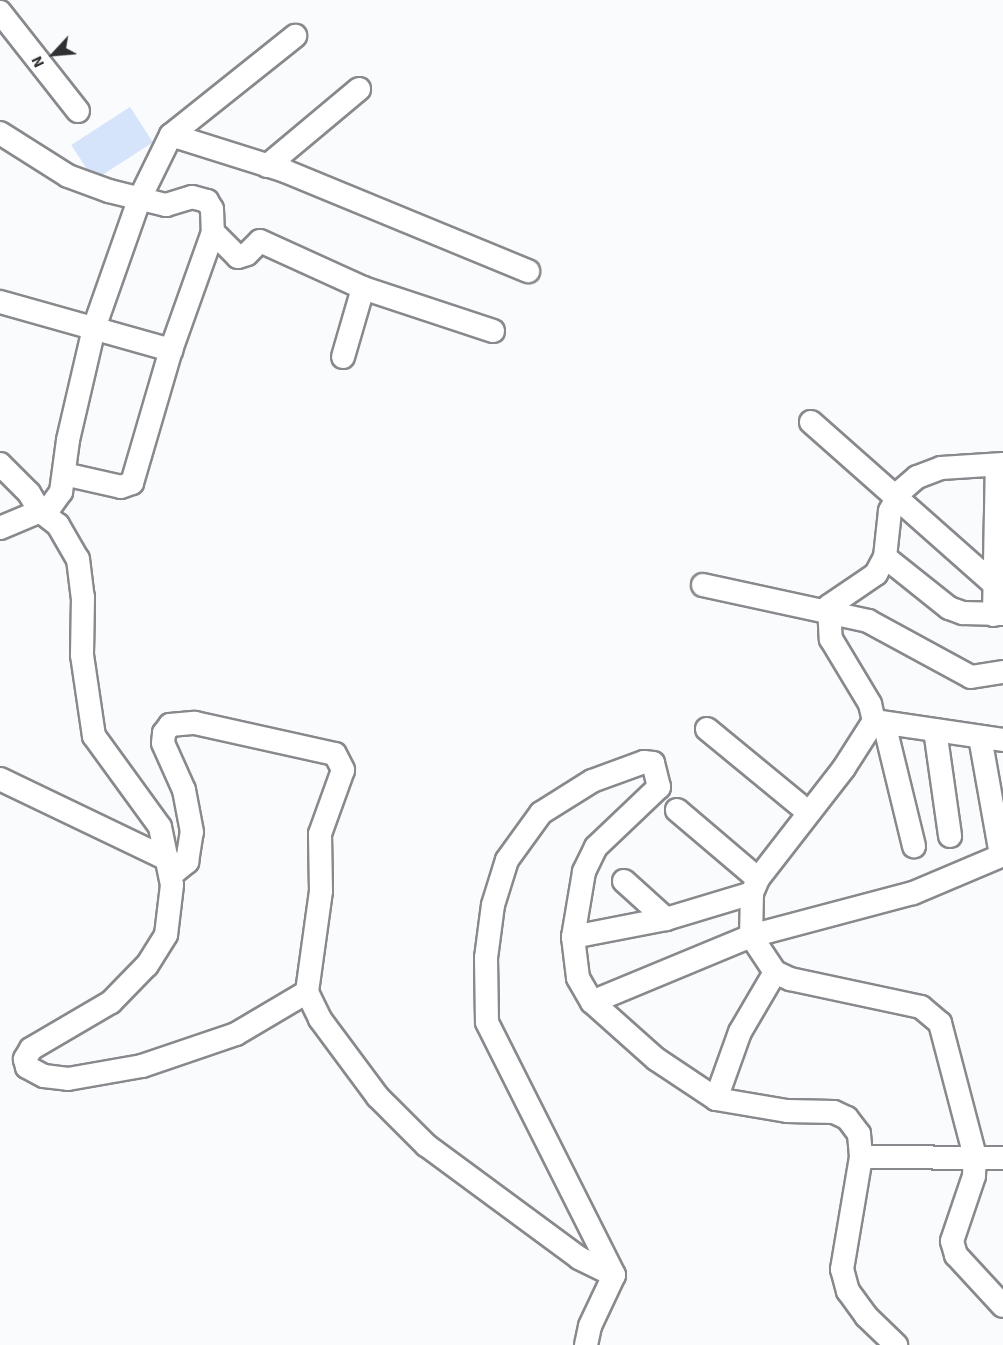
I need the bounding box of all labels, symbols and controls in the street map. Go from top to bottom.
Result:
north arrow [24,24,84,84]
text: N [26,52,50,72]

